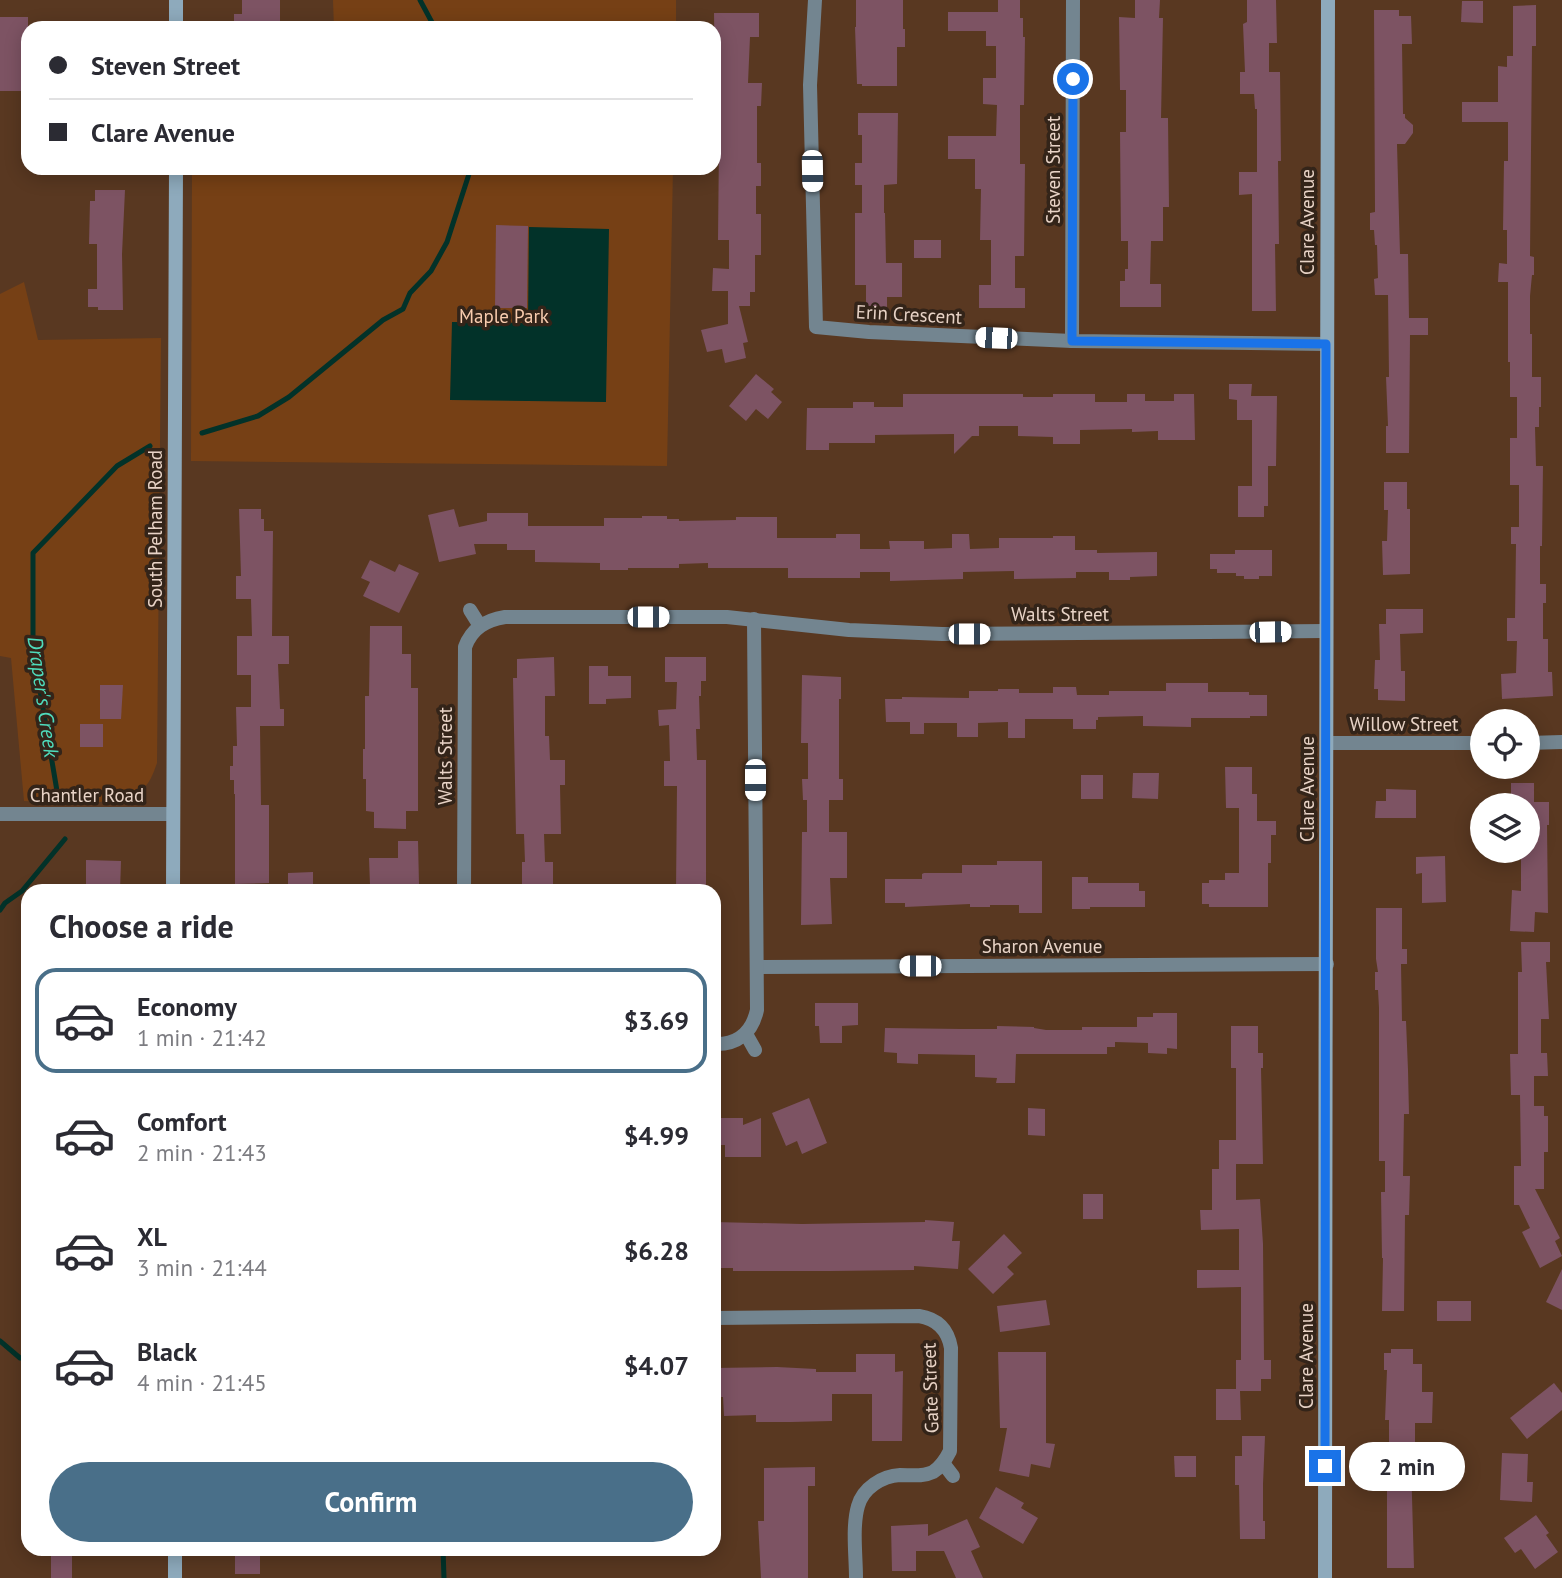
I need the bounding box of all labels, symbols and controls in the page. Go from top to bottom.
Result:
text: Steven Street [91,49,240,82]
route start [1057,63,1089,95]
street label: Steven Street [1041,115,1065,224]
text: Clare Avenue [91,116,235,149]
car [802,150,823,192]
street label: Clare Avenue [1295,169,1319,275]
street label: Erin Crescent [855,299,963,329]
park label: Maple Park [459,304,549,328]
car [975,327,1018,349]
street label: South Pelham Road [143,450,167,608]
street label: Walts Street [1011,602,1110,626]
car [628,607,670,628]
car [1249,621,1292,643]
car [949,624,991,645]
water label: Draper's Creek [22,635,66,761]
street label: Walts Street [433,706,457,805]
map controls [1470,709,1540,863]
button: locate [1470,709,1540,779]
street label: Willow Street [1349,712,1459,736]
street label: Clare Avenue [1295,736,1319,842]
car [745,759,766,801]
street label: Chantler Road [30,783,144,807]
button: layers [1470,793,1540,863]
text: Choose a ride [49,905,234,947]
street label: Sharon Avenue [982,934,1102,958]
car [900,956,942,977]
icon: car [53,989,116,1052]
text: Economy [137,990,237,1023]
text: $3.69 [624,1004,689,1037]
text: 1 min · 21:42 [137,1023,267,1052]
icon: car [53,1104,116,1167]
text: Comfort [137,1105,227,1138]
text: $4.99 [624,1119,689,1152]
text: 2 min · 21:43 [137,1138,267,1167]
icon: car [53,1219,116,1282]
text: XL [137,1220,167,1253]
text: $6.28 [624,1234,689,1267]
text: 3 min · 21:44 [137,1253,267,1282]
street label: Clare Avenue [1294,1303,1318,1409]
icon: car [53,1334,116,1397]
text: Black [137,1335,197,1368]
street label: Gate Street [916,1342,944,1434]
text: $4.07 [624,1349,689,1382]
text: 4 min · 21:45 [137,1368,267,1397]
callout: 2 min [1350,1442,1465,1490]
route end [1309,1450,1341,1482]
text: 2 min [1379,1452,1435,1481]
button: Confirm [49,1462,693,1542]

